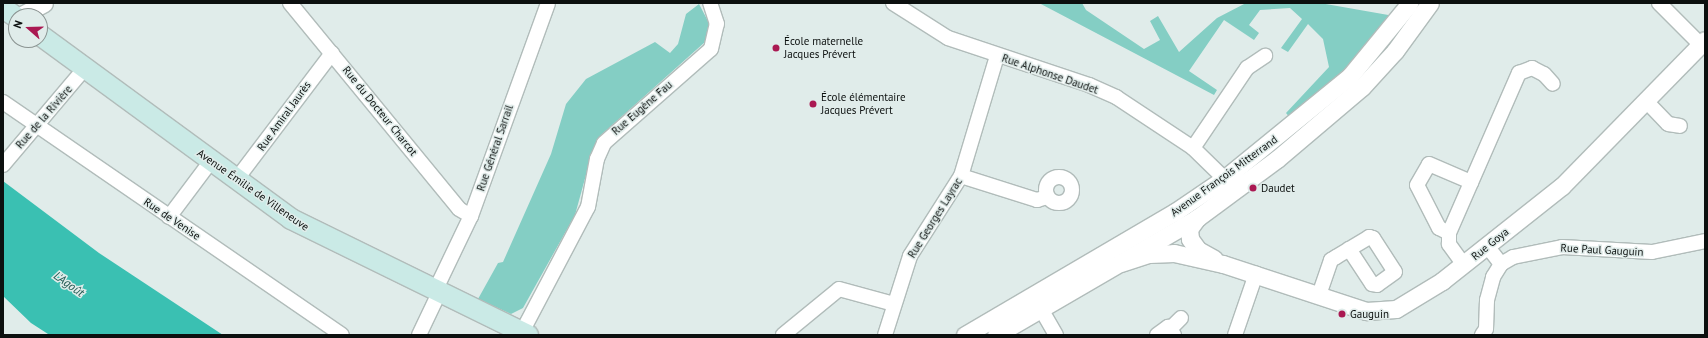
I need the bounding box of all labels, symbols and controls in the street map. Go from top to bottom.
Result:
north arrow [8,8,48,48]
text: N [10,18,25,30]
place label: École maternelle Jacques Prévert [784,35,863,61]
marker: École maternelle Jacques Prévert [771,43,781,53]
street label: Rue Alphonse Daudet [1000,51,1100,97]
street label: Rue du Docteur Charcot [340,64,420,158]
street label: Rue Eugène Fau [609,78,675,138]
street label: Rue Amiral Jaurès [254,79,314,153]
street label: Rue de la Rivière [13,83,75,151]
place label: École élémentaire Jacques Prévert [821,91,906,117]
marker: École élémentaire Jacques Prévert [808,99,818,109]
street label: Rue Général Sarrail [474,103,516,193]
street label: Avenue François Mitterrand [1168,133,1280,219]
street label: Avenue Émilie de Villeneuve [194,146,312,234]
street label: Rue Georges Layrac [905,175,965,261]
place label: Daudet [1261,181,1295,195]
marker: Daudet [1248,183,1258,193]
street label: Rue de Venise [141,195,203,243]
street label: Rue Goya [1469,225,1511,263]
street label: Rue Paul Gauguin [1560,241,1644,259]
water label: L'Agoût [51,268,87,300]
place label: Gauguin [1350,307,1389,321]
marker: Gauguin [1337,309,1347,319]

